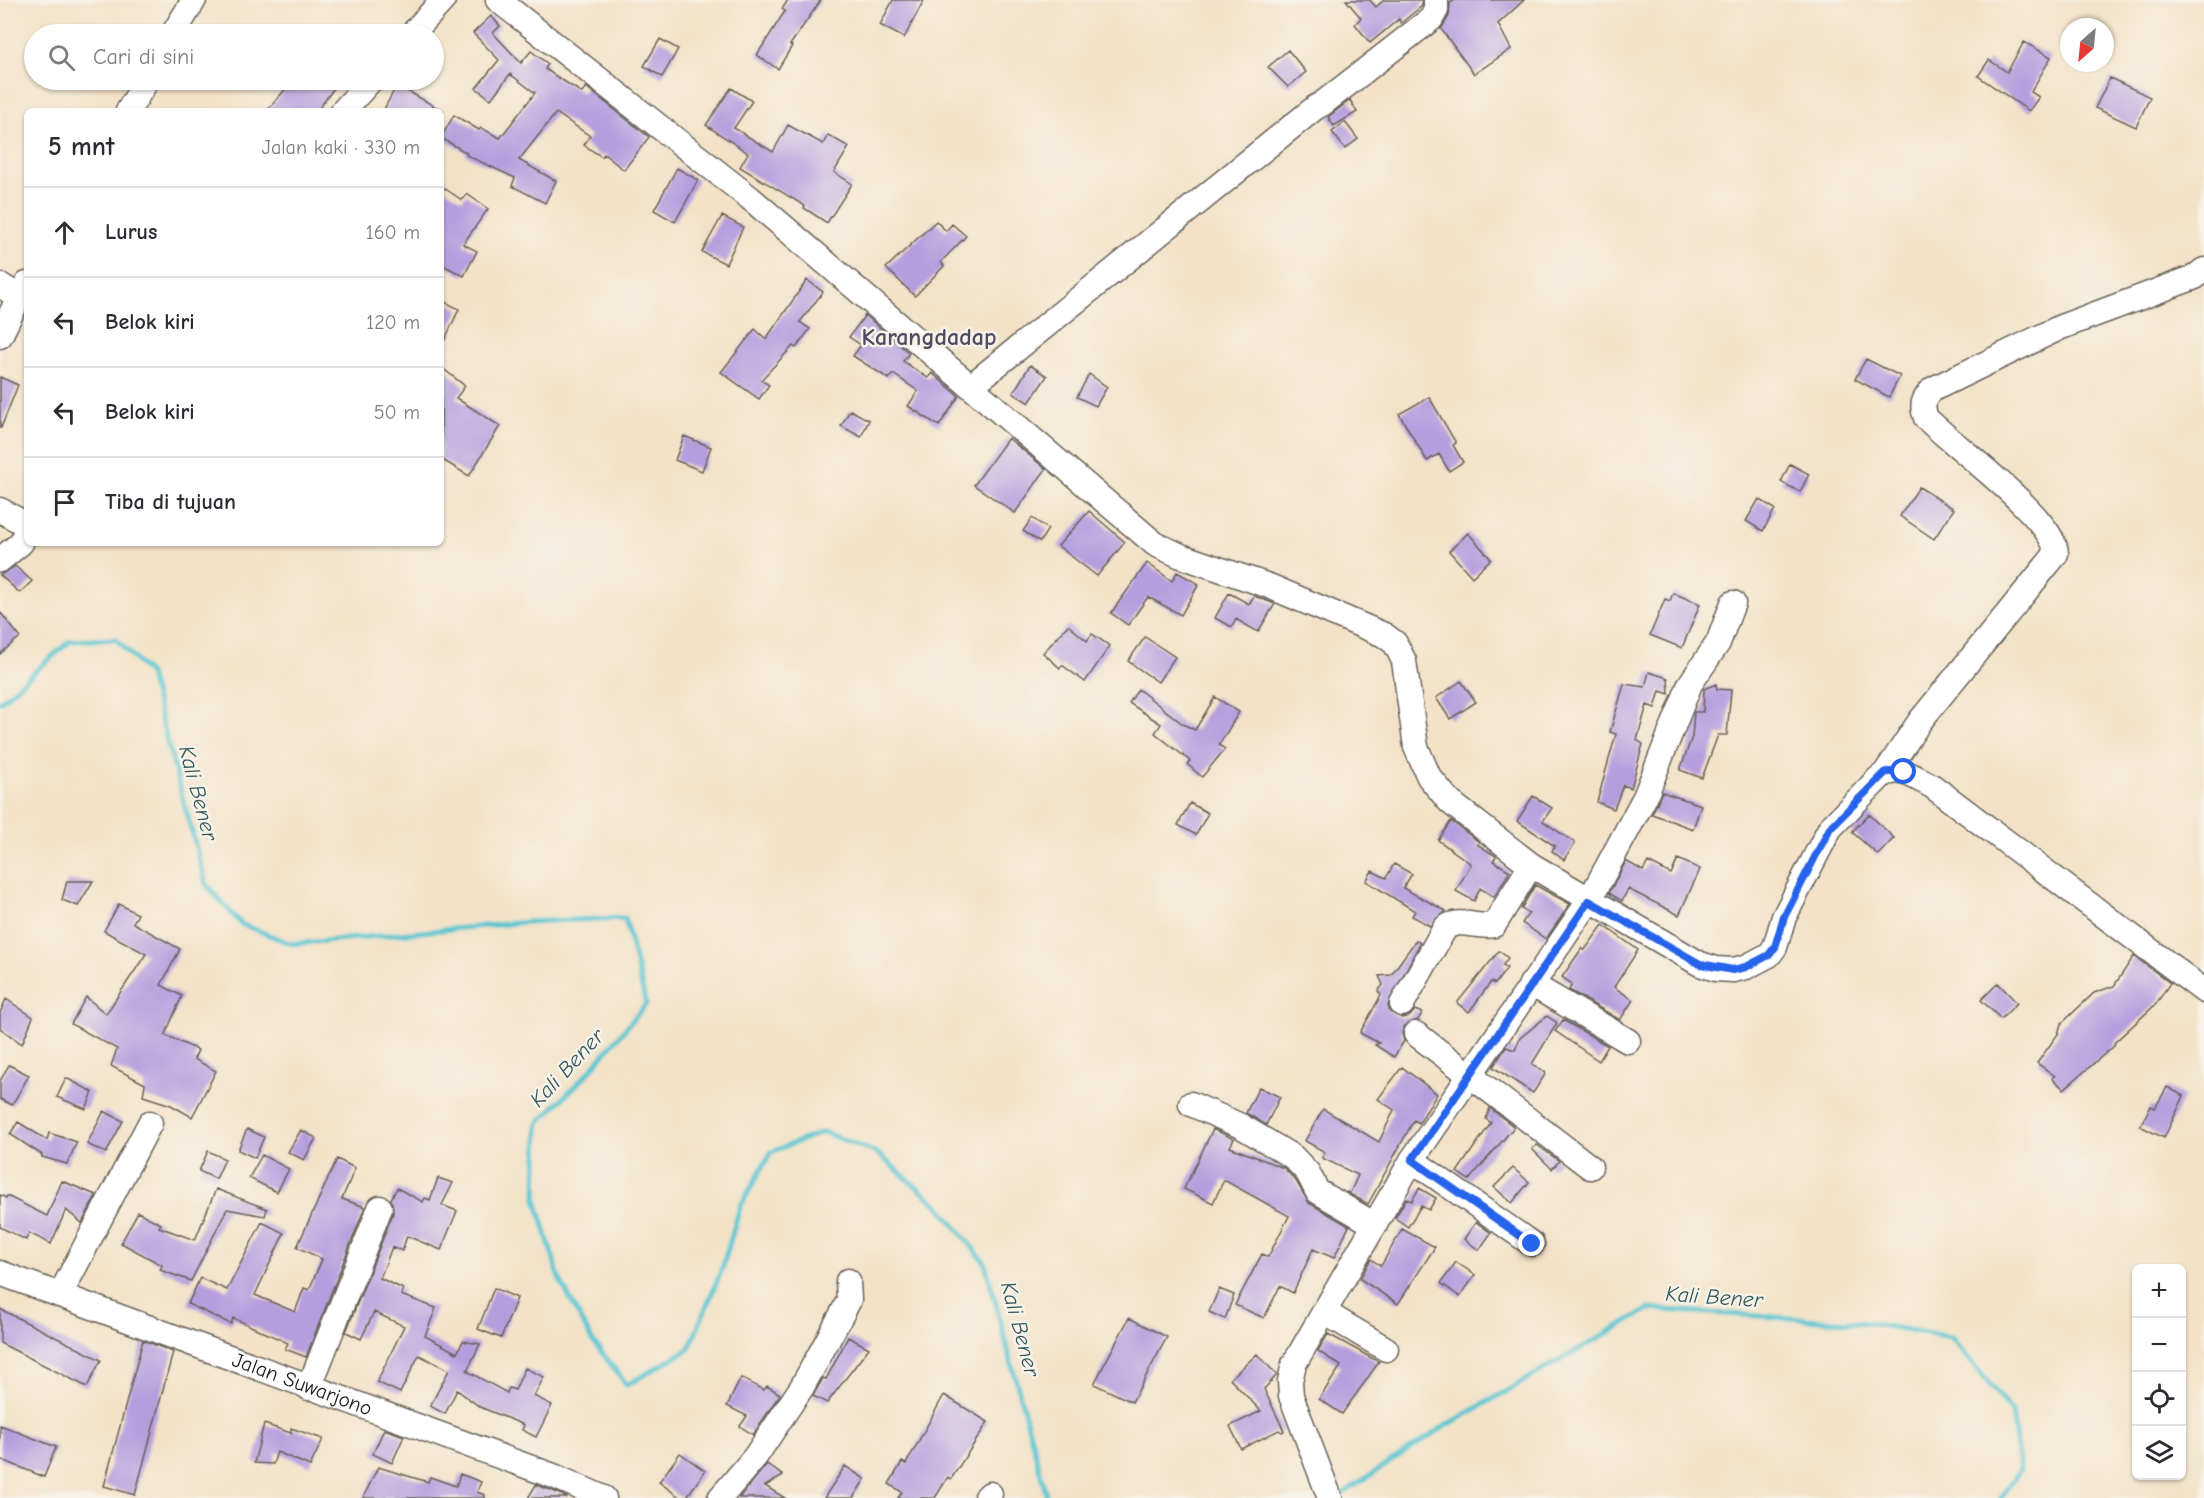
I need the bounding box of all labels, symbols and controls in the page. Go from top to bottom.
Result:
north arrow [2060,18,2114,72]
search box [24,24,444,90]
icon: search [45,41,78,74]
text: Cari di sini [93,44,194,70]
text: 5 mnt [48,132,114,162]
text: Jalan kaki · 330 m [262,136,420,159]
icon: ahead [48,216,81,249]
text: Lurus [105,219,157,245]
text: 160 m [366,221,420,244]
icon: left [48,306,81,339]
text: Belok kiri [105,309,195,335]
text: 120 m [366,311,420,334]
district label: Karangdadap [862,323,996,351]
icon: left [48,396,81,429]
text: Belok kiri [105,399,195,425]
text: 50 m [374,401,420,424]
icon: arrive [48,486,81,519]
text: Tiba di tujuan [105,489,236,515]
water label: Kali Bener [173,743,223,845]
route start [1890,758,1916,784]
water label: Kali Bener [524,1023,611,1112]
route end [1518,1230,1544,1256]
map controls [2132,1264,2186,1480]
button: + [2132,1264,2186,1318]
water label: Kali Bener [995,1279,1045,1381]
water label: Kali Bener [1665,1281,1765,1313]
button: − [2132,1318,2186,1372]
street label: Jalan Suwarjono [229,1347,375,1421]
button: locate [2132,1372,2186,1426]
button: layers [2132,1426,2186,1480]

